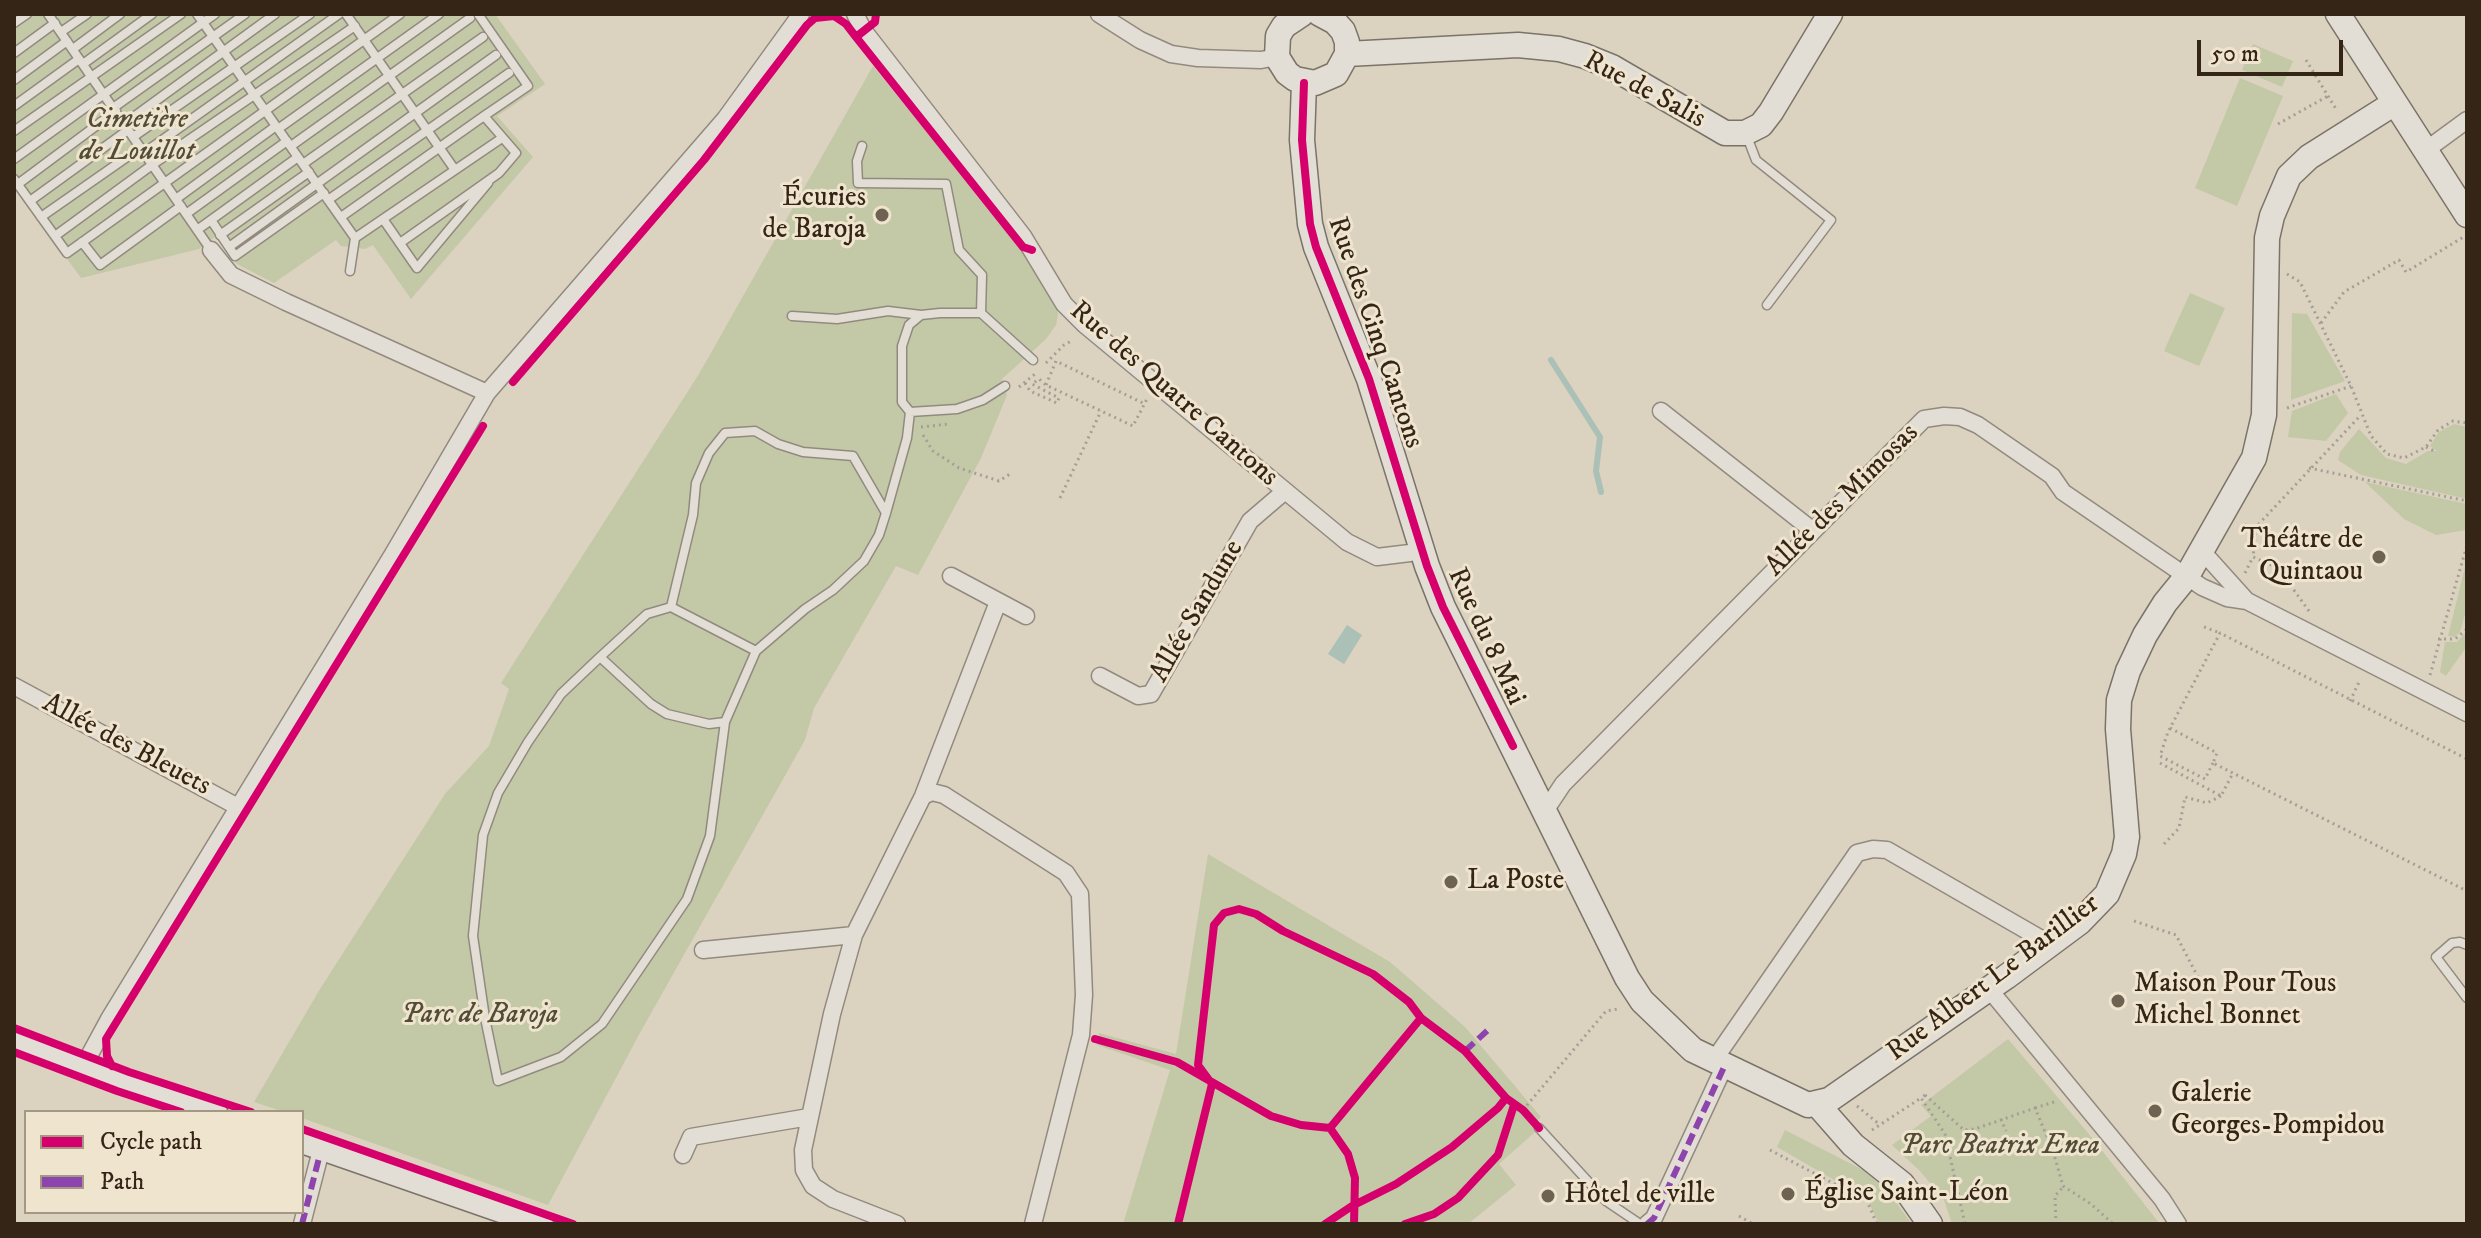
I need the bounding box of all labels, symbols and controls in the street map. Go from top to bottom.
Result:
scale bar [2201,24,2347,74]
text: 50 m [2211,39,2259,69]
street label: Rue de Salis [1577,45,1711,137]
park label: Cimetière de Louillot [80,104,194,170]
place label: Écuries de Baroja [762,182,866,248]
marker: Écuries de Baroja [873,206,891,224]
street label: Rue des Cinq Cantons [1319,213,1429,453]
street label: Rue des Quatre Cantons [1062,295,1284,495]
street label: Allée des Mimosas [1759,417,1927,585]
place label: Théâtre de Quintaou [2241,524,2363,590]
street label: Allée Sandune [1144,535,1252,689]
marker: Théâtre de Quintaou [2370,548,2388,566]
street label: Rue du 8 Mai [1439,563,1531,711]
street label: Allée des Bleuets [36,688,216,804]
place label: La Poste [1467,865,1564,899]
marker: La Poste [1442,873,1460,891]
street label: Rue Albert Le Barillier [1881,888,2107,1070]
place label: Maison Pour Tous Michel Bonnet [2134,968,2336,1034]
marker: Maison Pour Tous Michel Bonnet [2109,992,2127,1010]
park label: Parc de Baroja [402,999,558,1033]
place label: Galerie Georges-Pompidou [2171,1078,2385,1144]
marker: Galerie Georges-Pompidou [2146,1102,2164,1120]
legend [24,1110,304,1214]
text: Cycle path [100,1127,202,1157]
park label: Parc Beatrix Enea [1900,1130,2100,1164]
text: Path [100,1167,144,1197]
place label: Église Saint-Léon [1804,1177,2009,1211]
place label: Hôtel de ville [1564,1179,1715,1213]
marker: Église Saint-Léon [1779,1185,1797,1203]
marker: Hôtel de ville [1539,1187,1557,1205]

